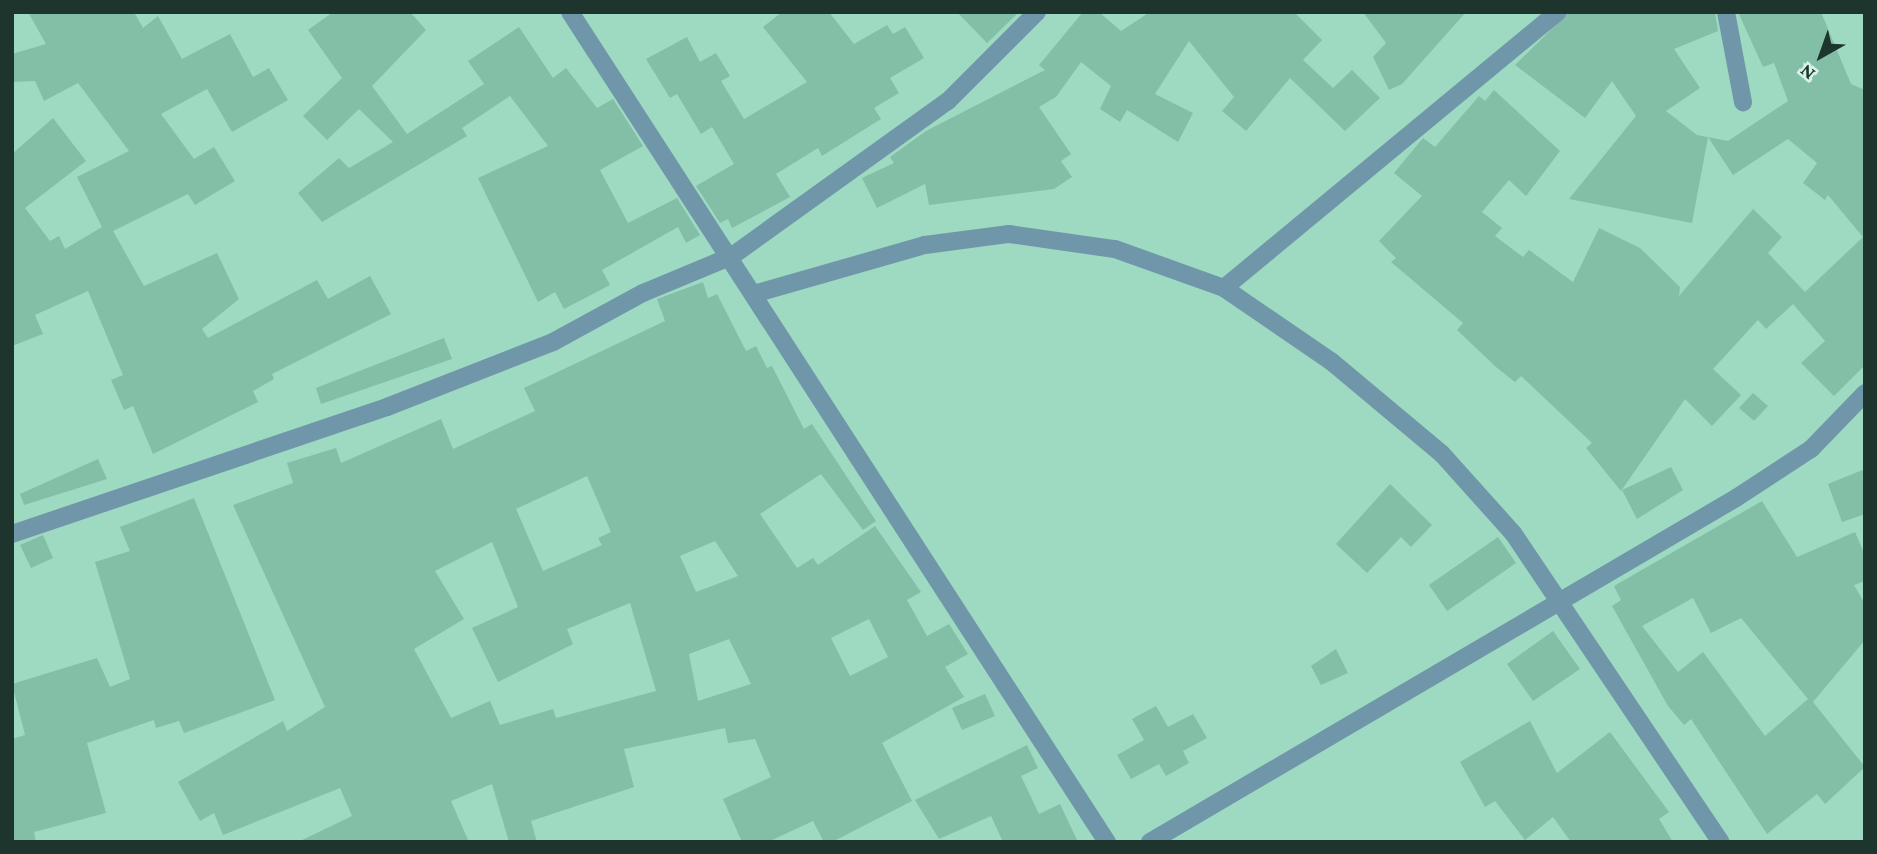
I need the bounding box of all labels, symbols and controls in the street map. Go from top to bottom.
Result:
north arrow [1786,21,1856,91]
text: N [1795,60,1819,85]

